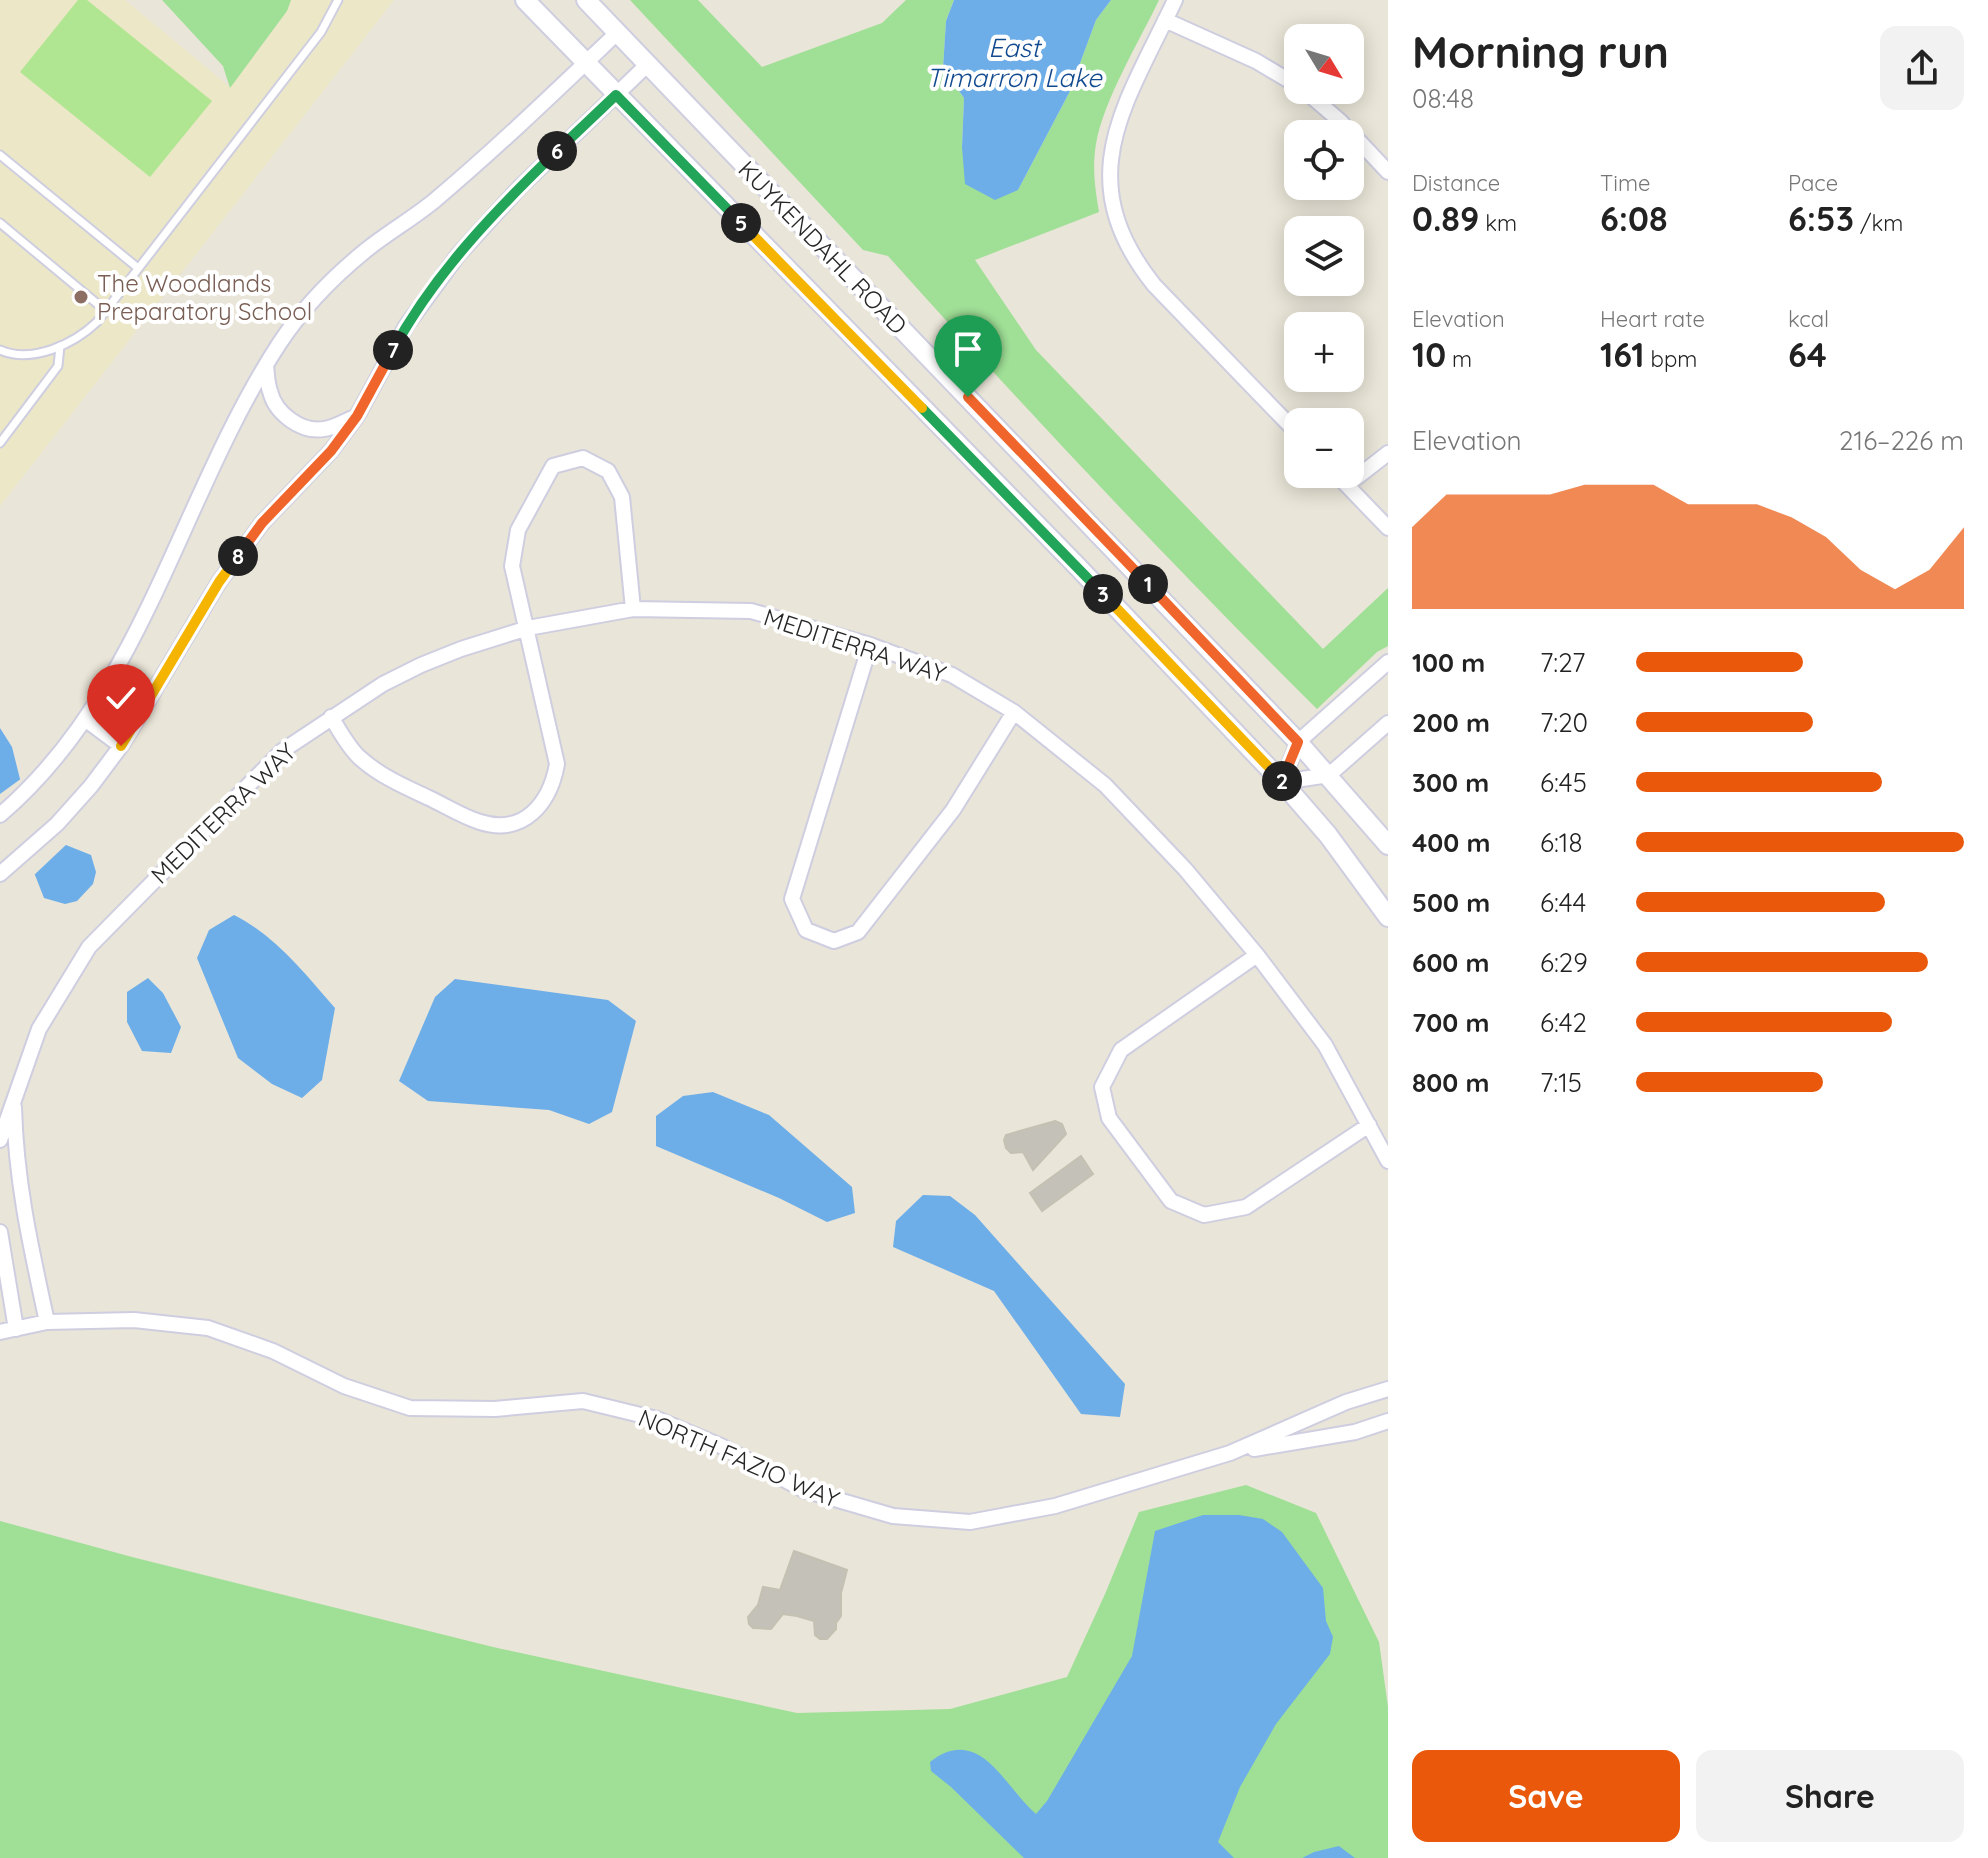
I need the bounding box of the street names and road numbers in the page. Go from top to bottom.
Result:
street label: KUYKENDAHL ROAD [732,154,914,340]
street label: MEDITERRA WAY [760,601,950,689]
street label: MEDITERRA WAY [144,736,302,890]
street label: NORTH FAZIO WAY [634,1402,844,1514]

